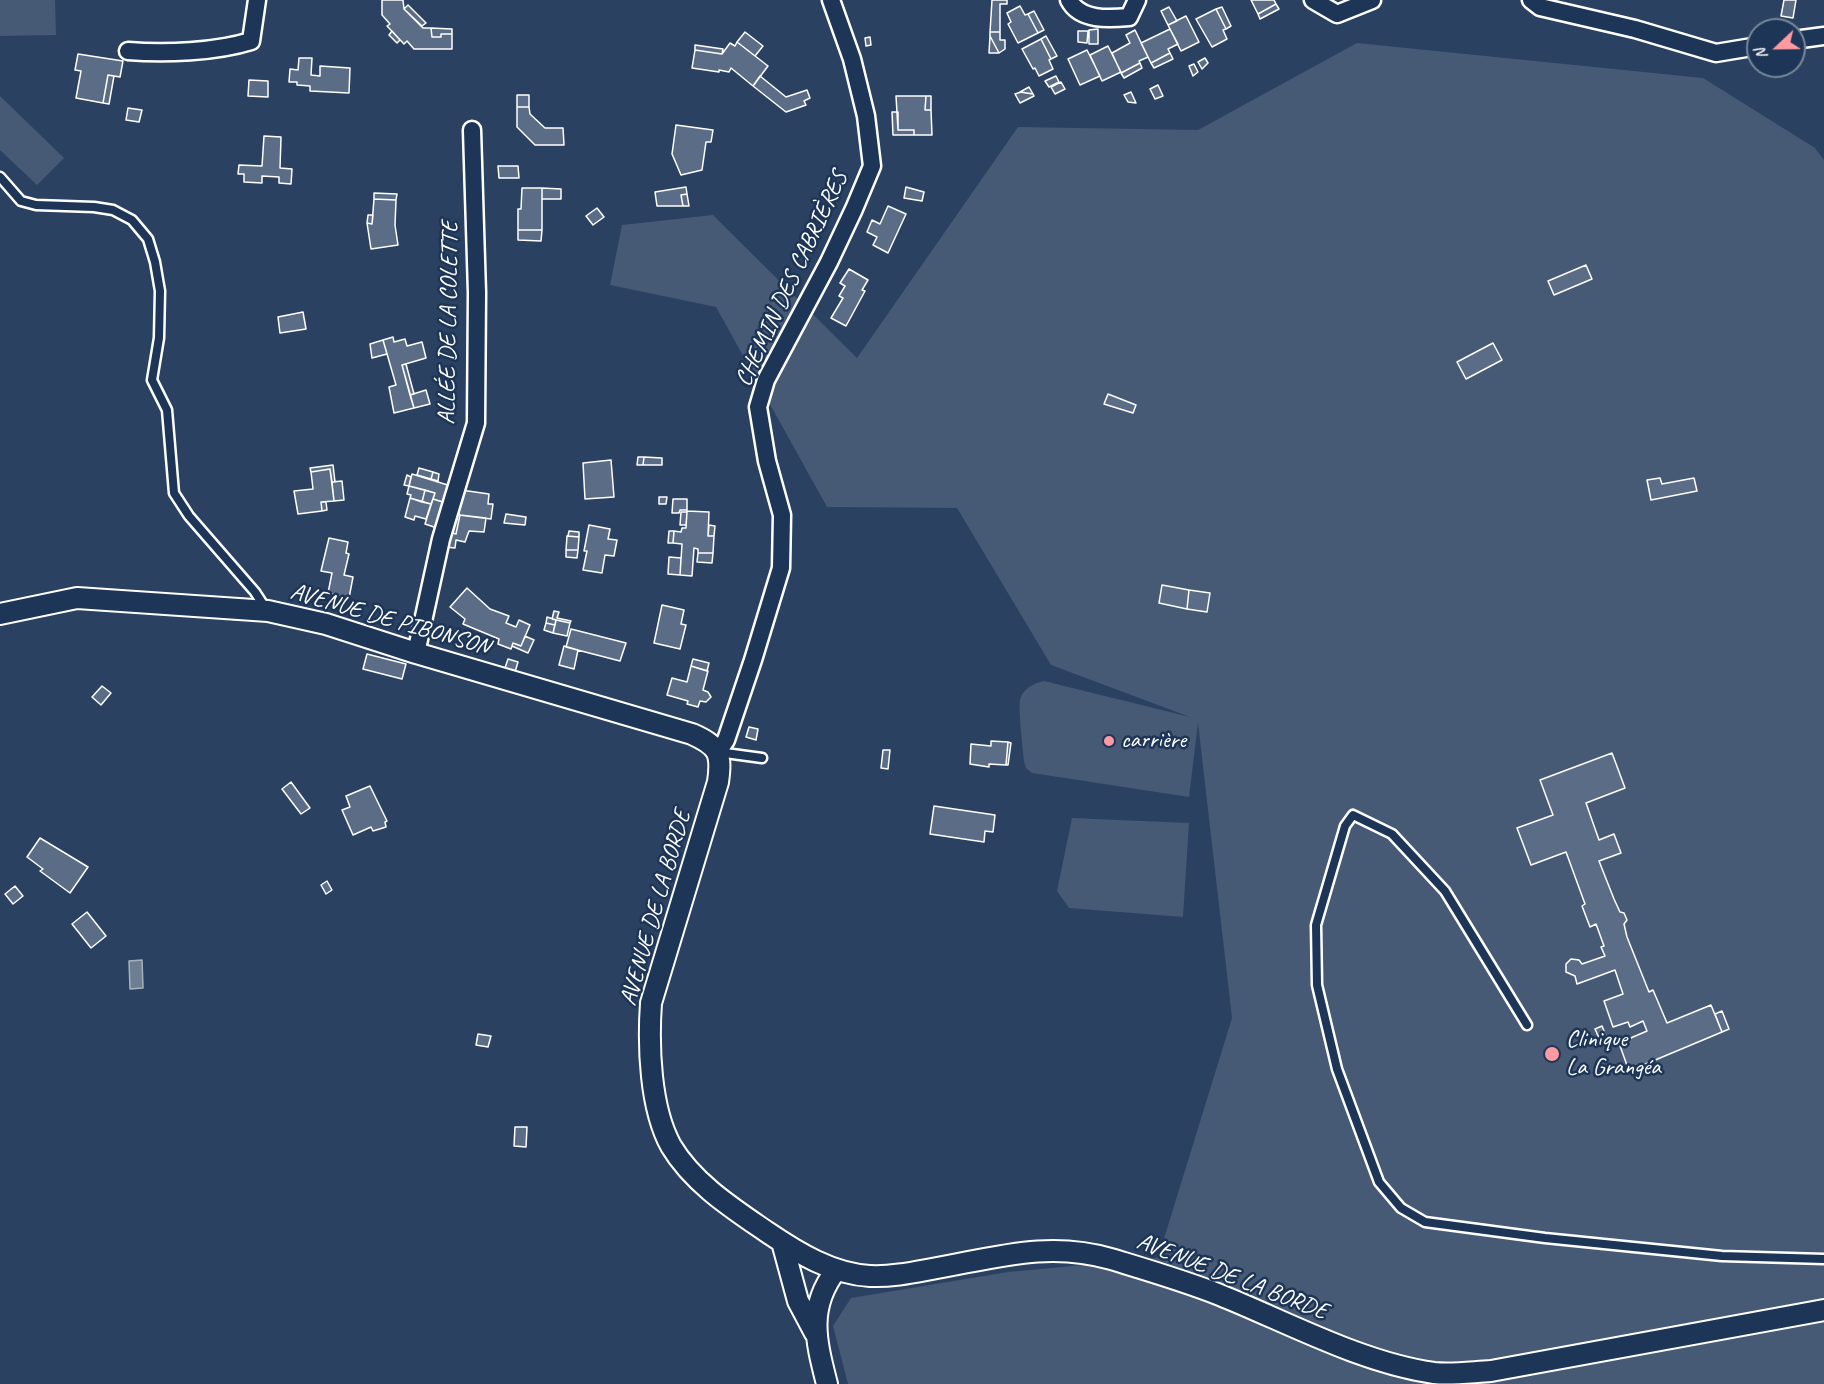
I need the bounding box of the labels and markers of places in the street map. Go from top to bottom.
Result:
place label: carrière [1121,727,1186,755]
marker: carrière [1102,734,1116,748]
place label: Clinique La Grangéa [1566,1026,1661,1082]
marker: Clinique La Grangéa [1543,1045,1561,1063]

